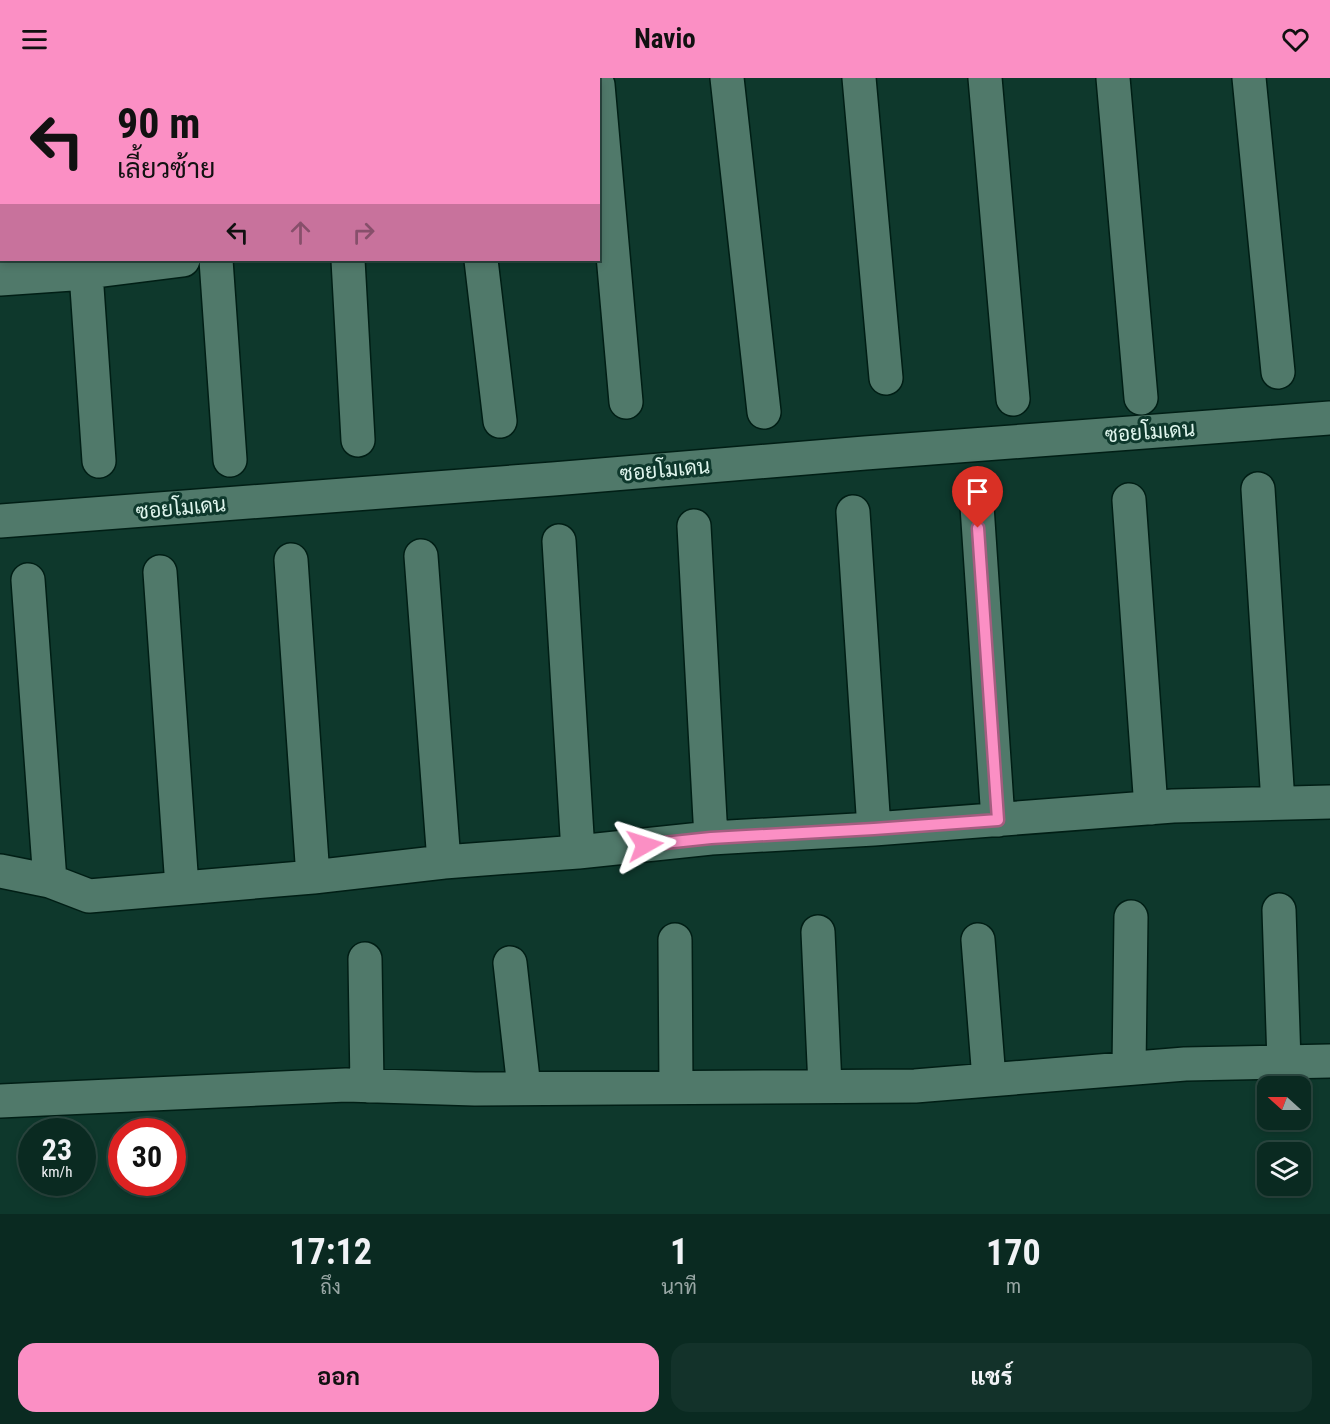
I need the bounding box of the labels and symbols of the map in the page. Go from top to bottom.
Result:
street label: ซอยโมเดน [1104,416,1196,447]
street label: ซอยโมเดน [619,453,711,486]
pin [952,466,1003,528]
street label: ซอยโมเดน [135,491,227,524]
position arrow [613,813,677,877]
north arrow [1257,1076,1311,1130]
speed limit sign: 30 [108,1118,186,1196]

